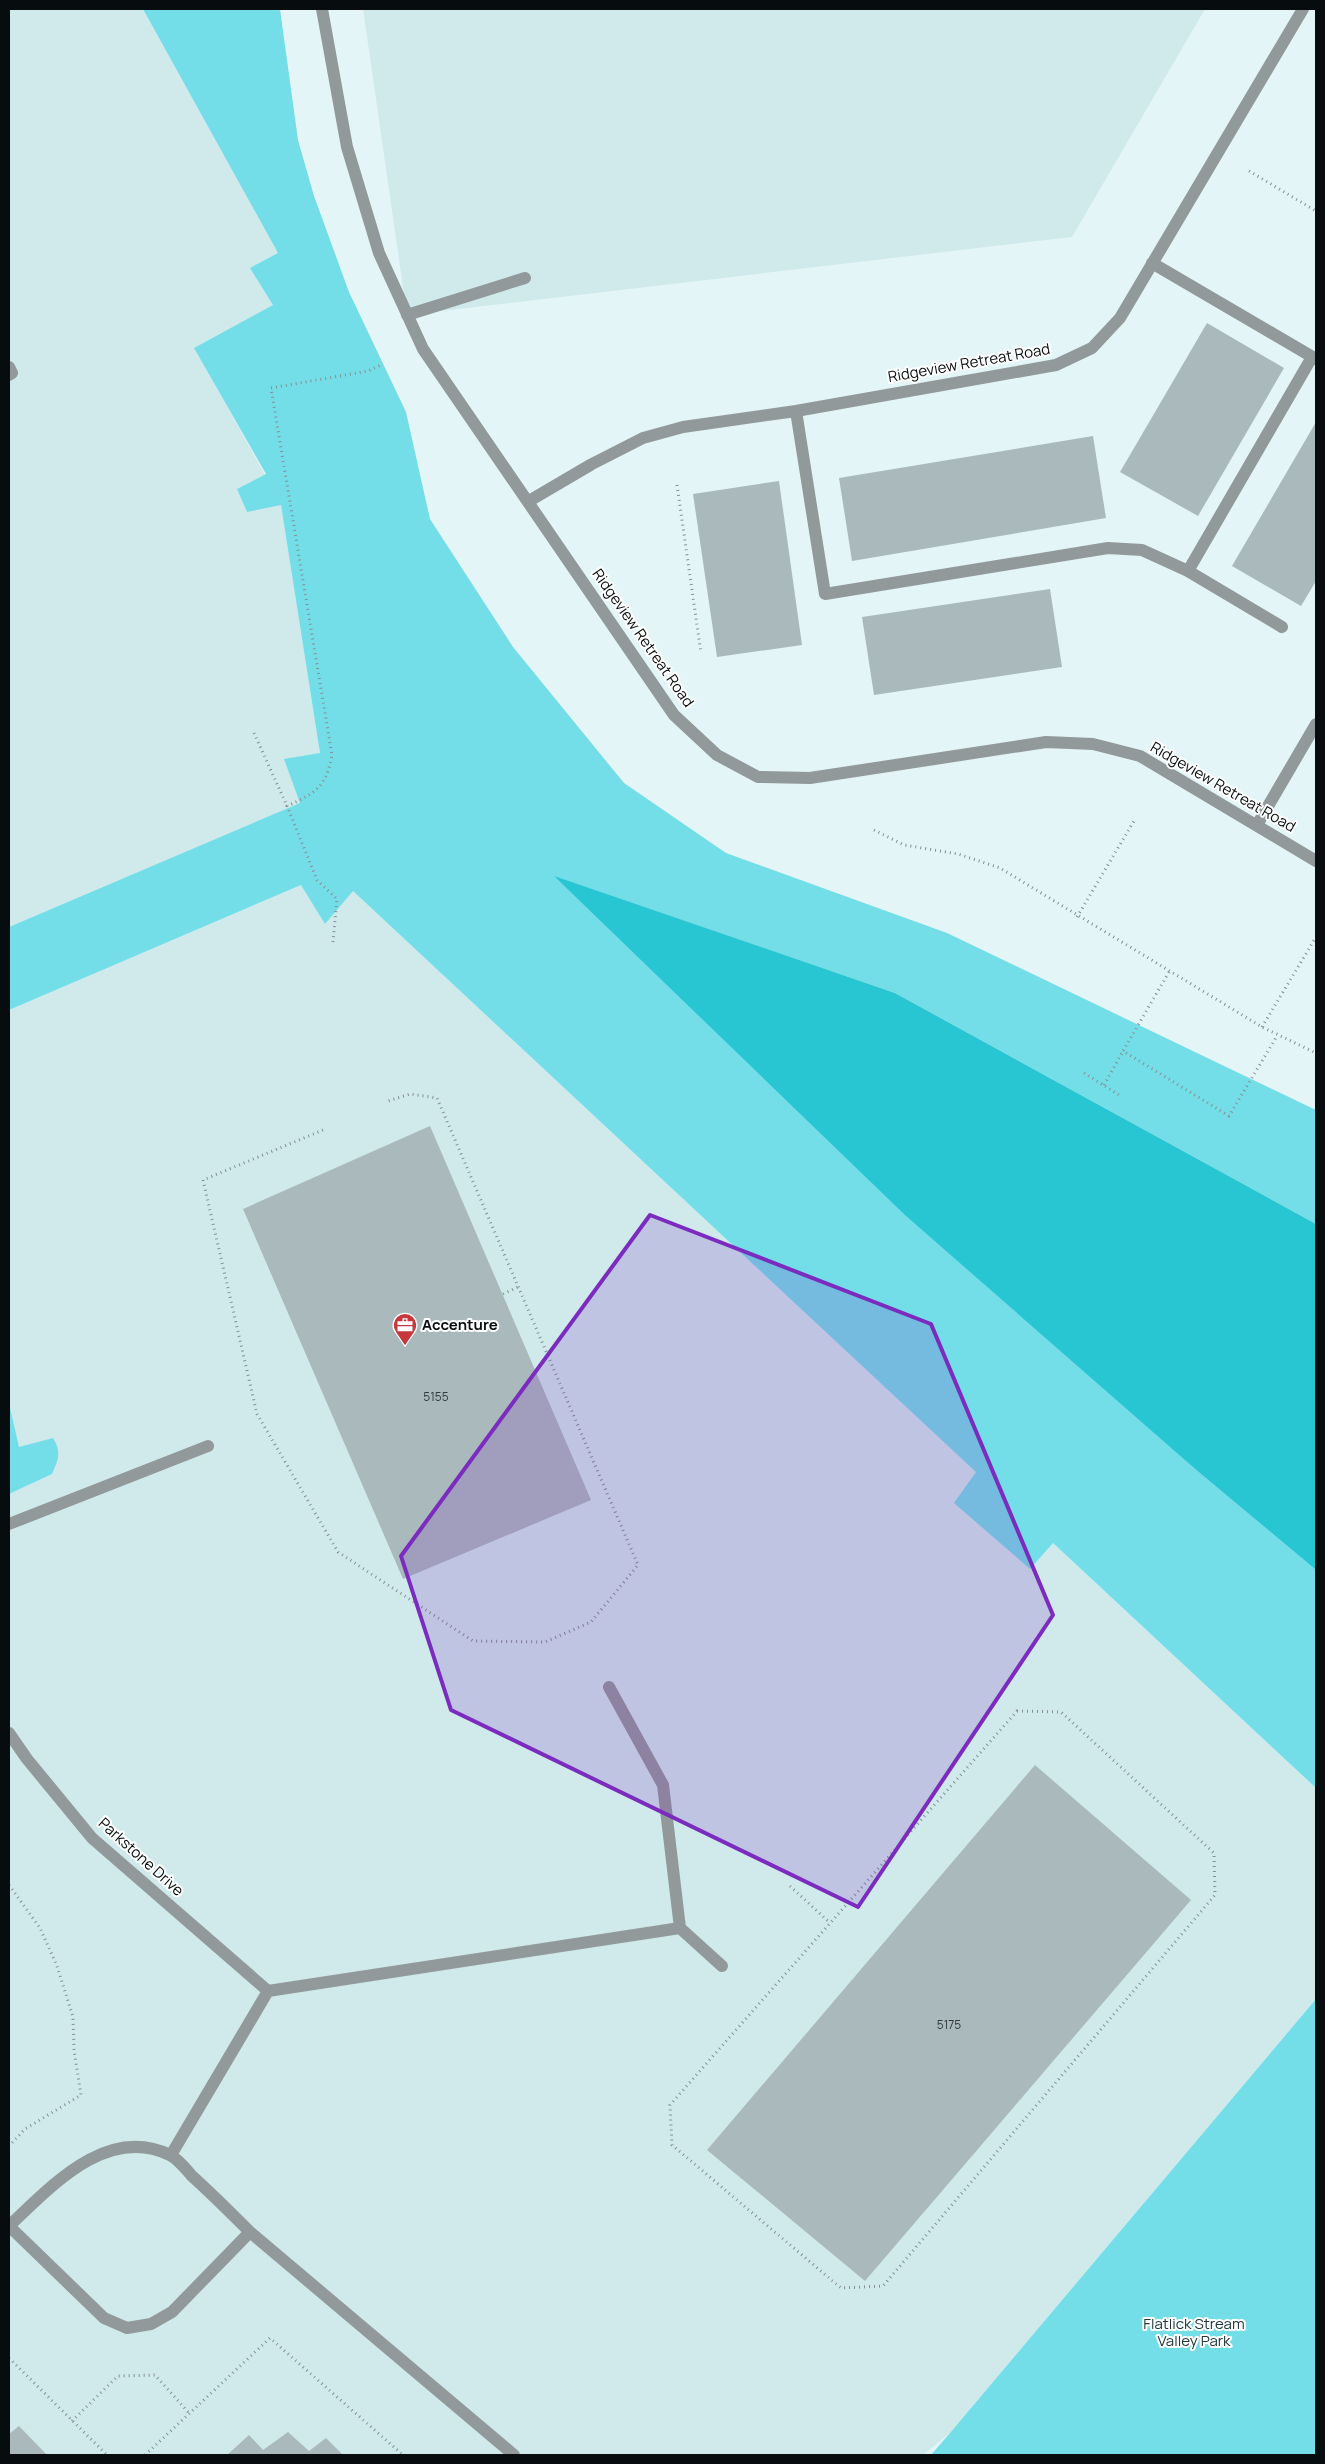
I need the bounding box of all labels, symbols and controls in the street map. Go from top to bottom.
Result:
street label: Ridgeview Retreat Road [886,338,1052,387]
street label: Ridgeview Retreat Road [588,564,699,711]
street label: Ridgeview Retreat Road [1147,736,1300,837]
office icon: Accenture [392,1312,418,1346]
place label: Accenture [422,1314,498,1335]
house number: 5155 [423,1388,449,1405]
street label: Parkstone Drive [94,1813,189,1901]
house number: 5175 [937,2016,961,2033]
park label: Flatlick Stream Valley Park [1143,2313,1245,2351]

